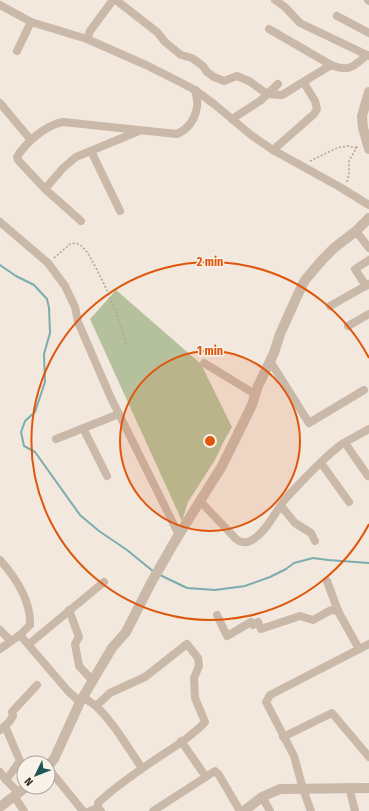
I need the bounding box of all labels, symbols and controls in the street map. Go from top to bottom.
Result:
text: 2 min [196,255,223,269]
text: 1 min [197,344,223,358]
centre of rings [203,434,217,448]
north arrow [16,755,56,795]
text: N [22,775,36,788]

